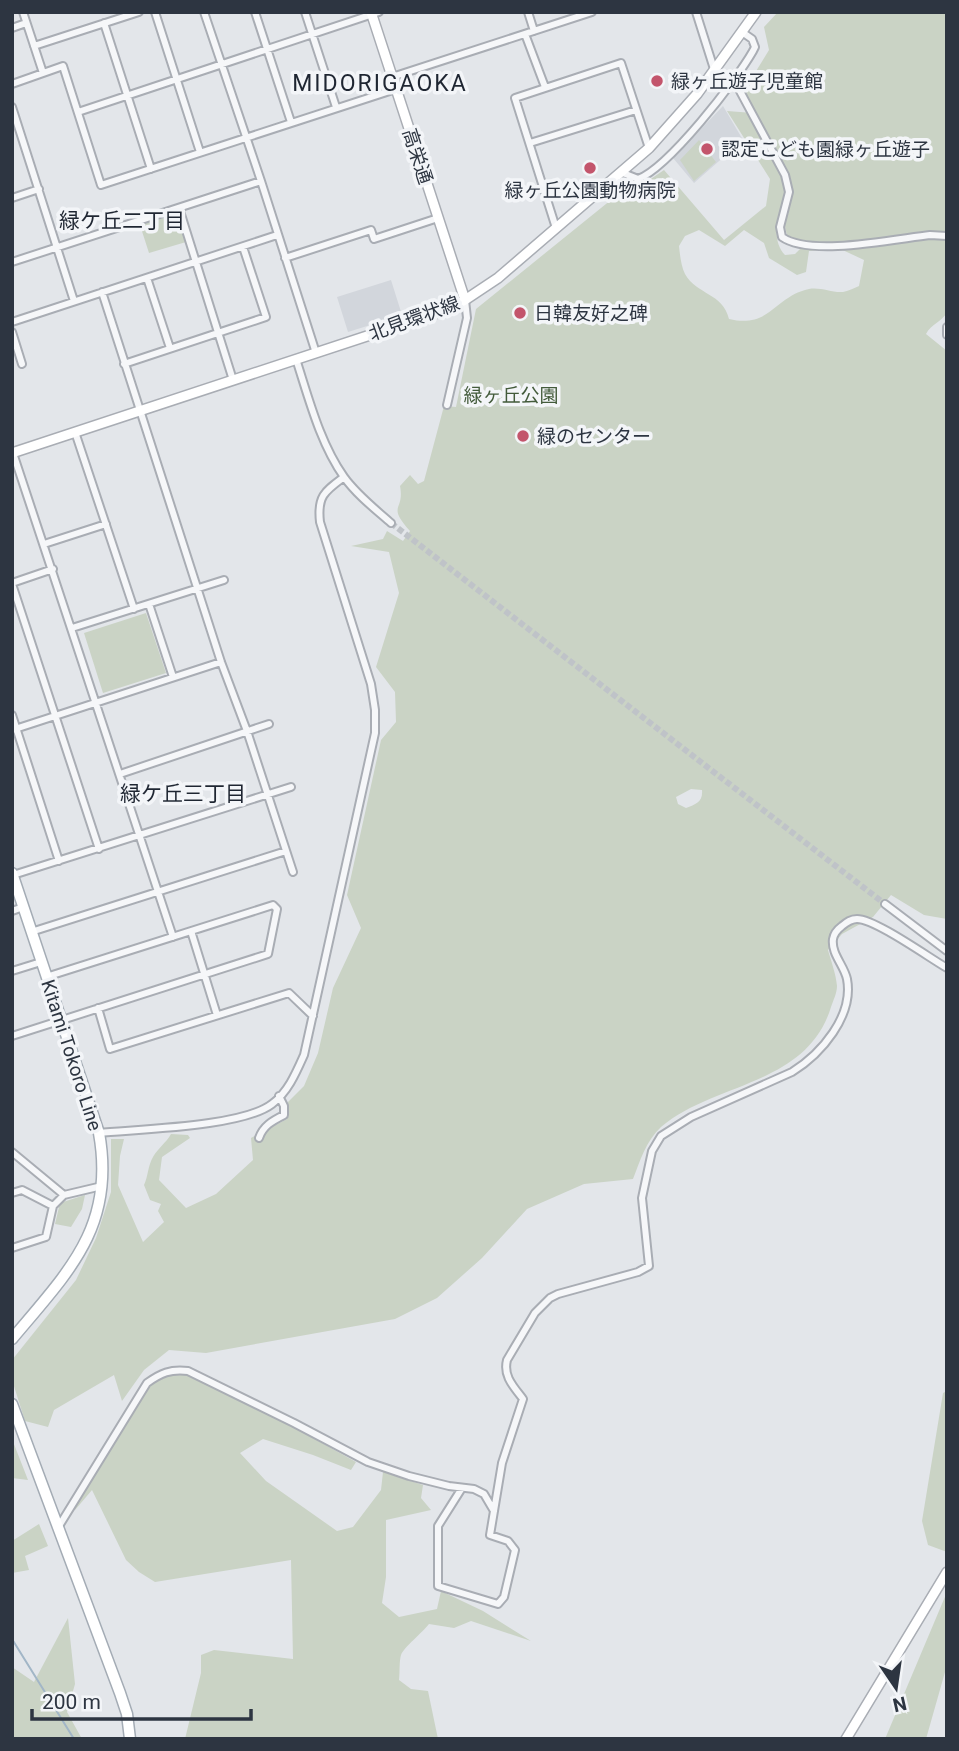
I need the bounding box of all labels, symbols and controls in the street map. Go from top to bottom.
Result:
district label: MIDORIGAOKA [292,70,468,97]
place label: 緑ヶ丘遊子児童館 [671,70,823,93]
marker: 緑ヶ丘遊子児童館 [649,73,665,89]
street label: 高栄通 [398,125,437,187]
place label: 認定こども園緑ヶ丘遊子 [721,138,930,161]
marker: 認定こども園緑ヶ丘遊子 [699,141,715,157]
marker: 緑ヶ丘公園動物病院 [582,160,598,176]
place label: 緑ヶ丘公園動物病院 [504,179,676,202]
district label: 緑ケ丘二丁目 [59,209,185,233]
street label: 北見環状線 [366,291,463,346]
place label: 日韓友好之碑 [534,302,648,325]
marker: 日韓友好之碑 [512,305,528,321]
park label: 緑ヶ丘公園 [463,384,559,407]
place label: 緑のセンター [537,425,651,448]
marker: 緑のセンター [515,428,531,444]
district label: 緑ケ丘三丁目 [120,782,246,806]
street label: Kitami Tokoro Line [36,977,107,1134]
north arrow [861,1653,931,1723]
scale bar [32,1678,250,1722]
text: 200 m [42,1690,101,1714]
text: N [891,1691,909,1717]

